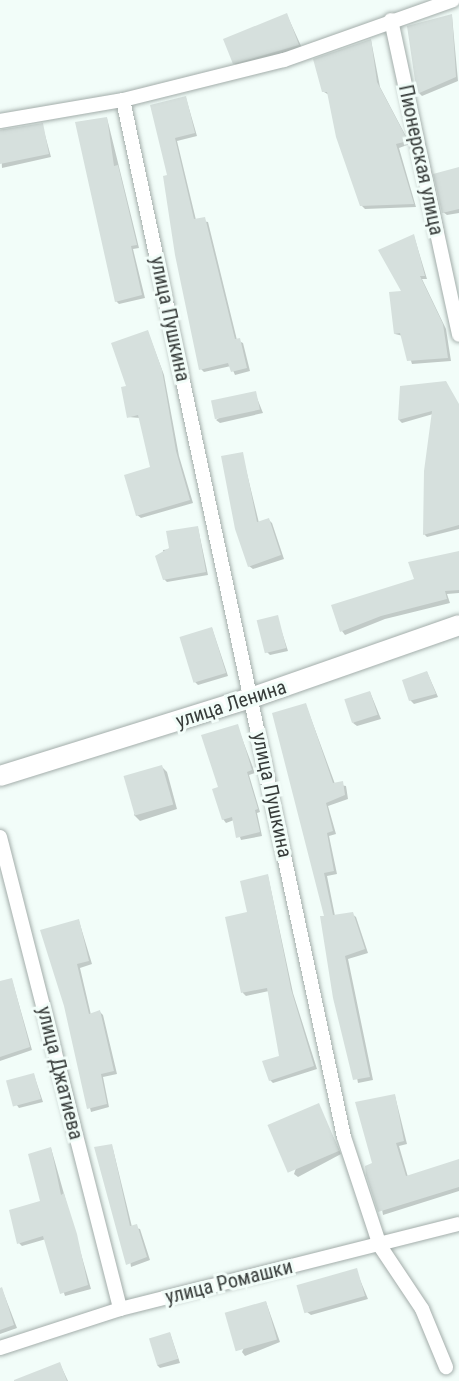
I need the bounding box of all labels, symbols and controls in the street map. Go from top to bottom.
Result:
street label: Пионерская улица [393,83,449,237]
street label: улица Пушкина [145,254,195,384]
street label: улица Ленина [173,675,289,733]
street label: улица Пушкина [247,730,297,860]
street label: улица Джатиева [32,1004,88,1142]
street label: улица Ромашки [163,1255,295,1309]

